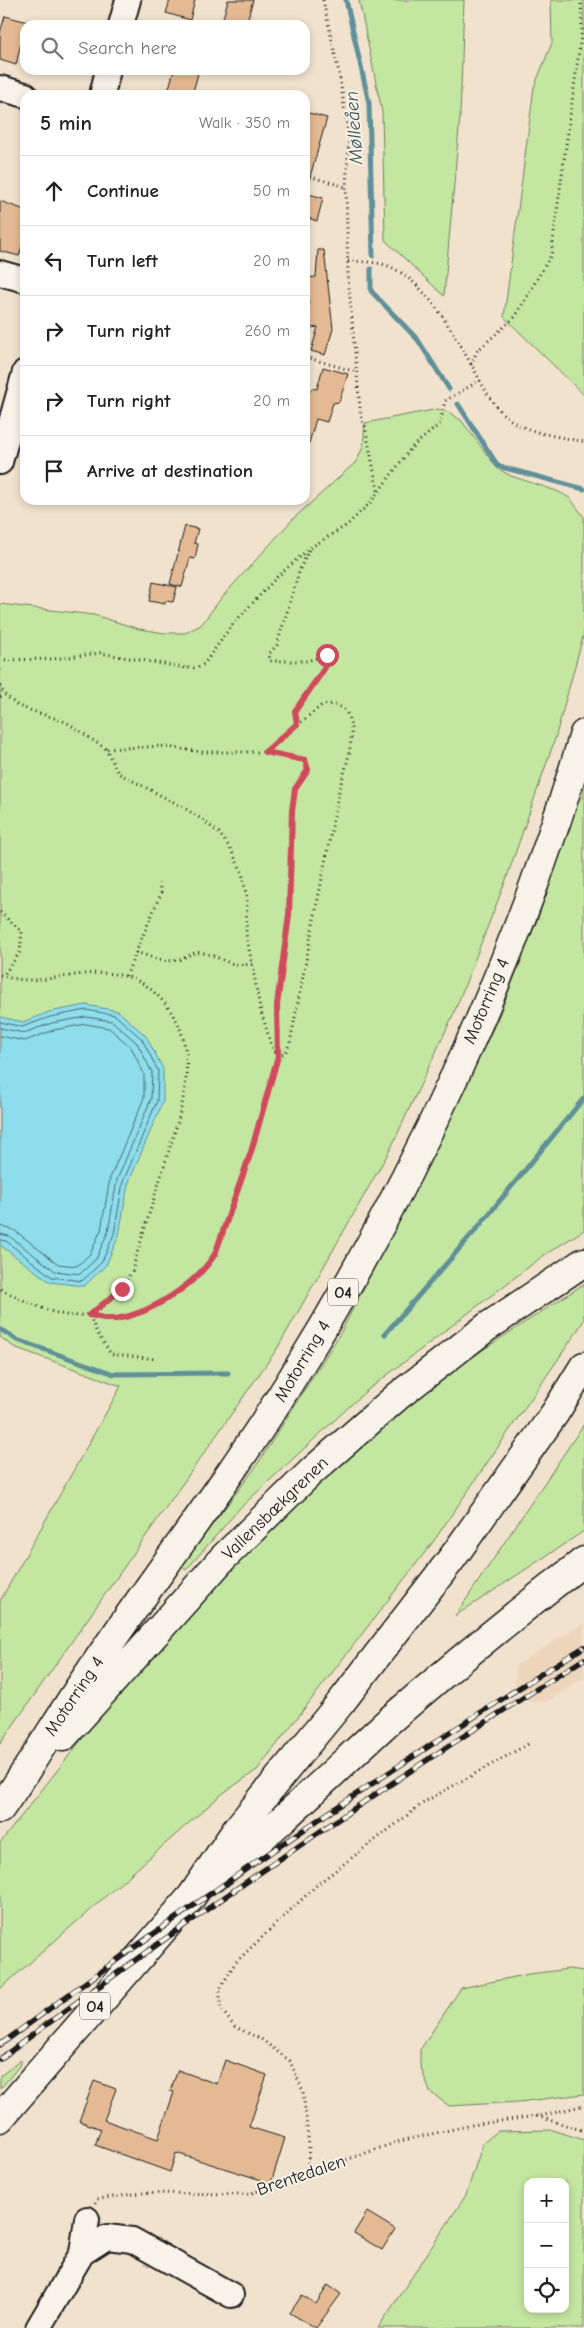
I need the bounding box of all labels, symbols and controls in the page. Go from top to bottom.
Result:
search box [20,20,310,75]
icon: search [38,34,66,62]
text: Search here [78,37,177,59]
water label: Mølleåen [340,90,368,167]
text: 5 min [40,111,92,135]
text: Walk · 350 m [199,114,290,132]
icon: ahead [40,177,68,205]
text: Continue [87,180,159,202]
text: 50 m [253,182,290,200]
icon: left [40,247,68,275]
text: Turn left [87,250,158,272]
text: 20 m [253,252,290,270]
icon: right [40,317,68,345]
text: Turn right [87,320,171,342]
text: 260 m [245,322,290,340]
icon: right [40,387,68,415]
text: Turn right [87,390,171,412]
text: 20 m [253,392,290,410]
icon: arrive [40,457,68,485]
text: Arrive at destination [87,460,253,482]
route start [316,644,339,667]
street label: Motorring 4 [459,955,514,1047]
route end [111,1278,134,1301]
road number: O4 [328,1278,358,1305]
street label: Motorring 4 [270,1317,335,1406]
street label: Vallensbækgrenen [218,1452,333,1564]
street label: Motorring 4 [40,1653,109,1740]
road number: O4 [80,1992,110,2020]
street label: Brentedalen [254,2151,348,2200]
map controls [524,2178,569,2313]
button: + [524,2178,569,2223]
button: − [524,2223,569,2268]
button: locate [524,2268,569,2313]

